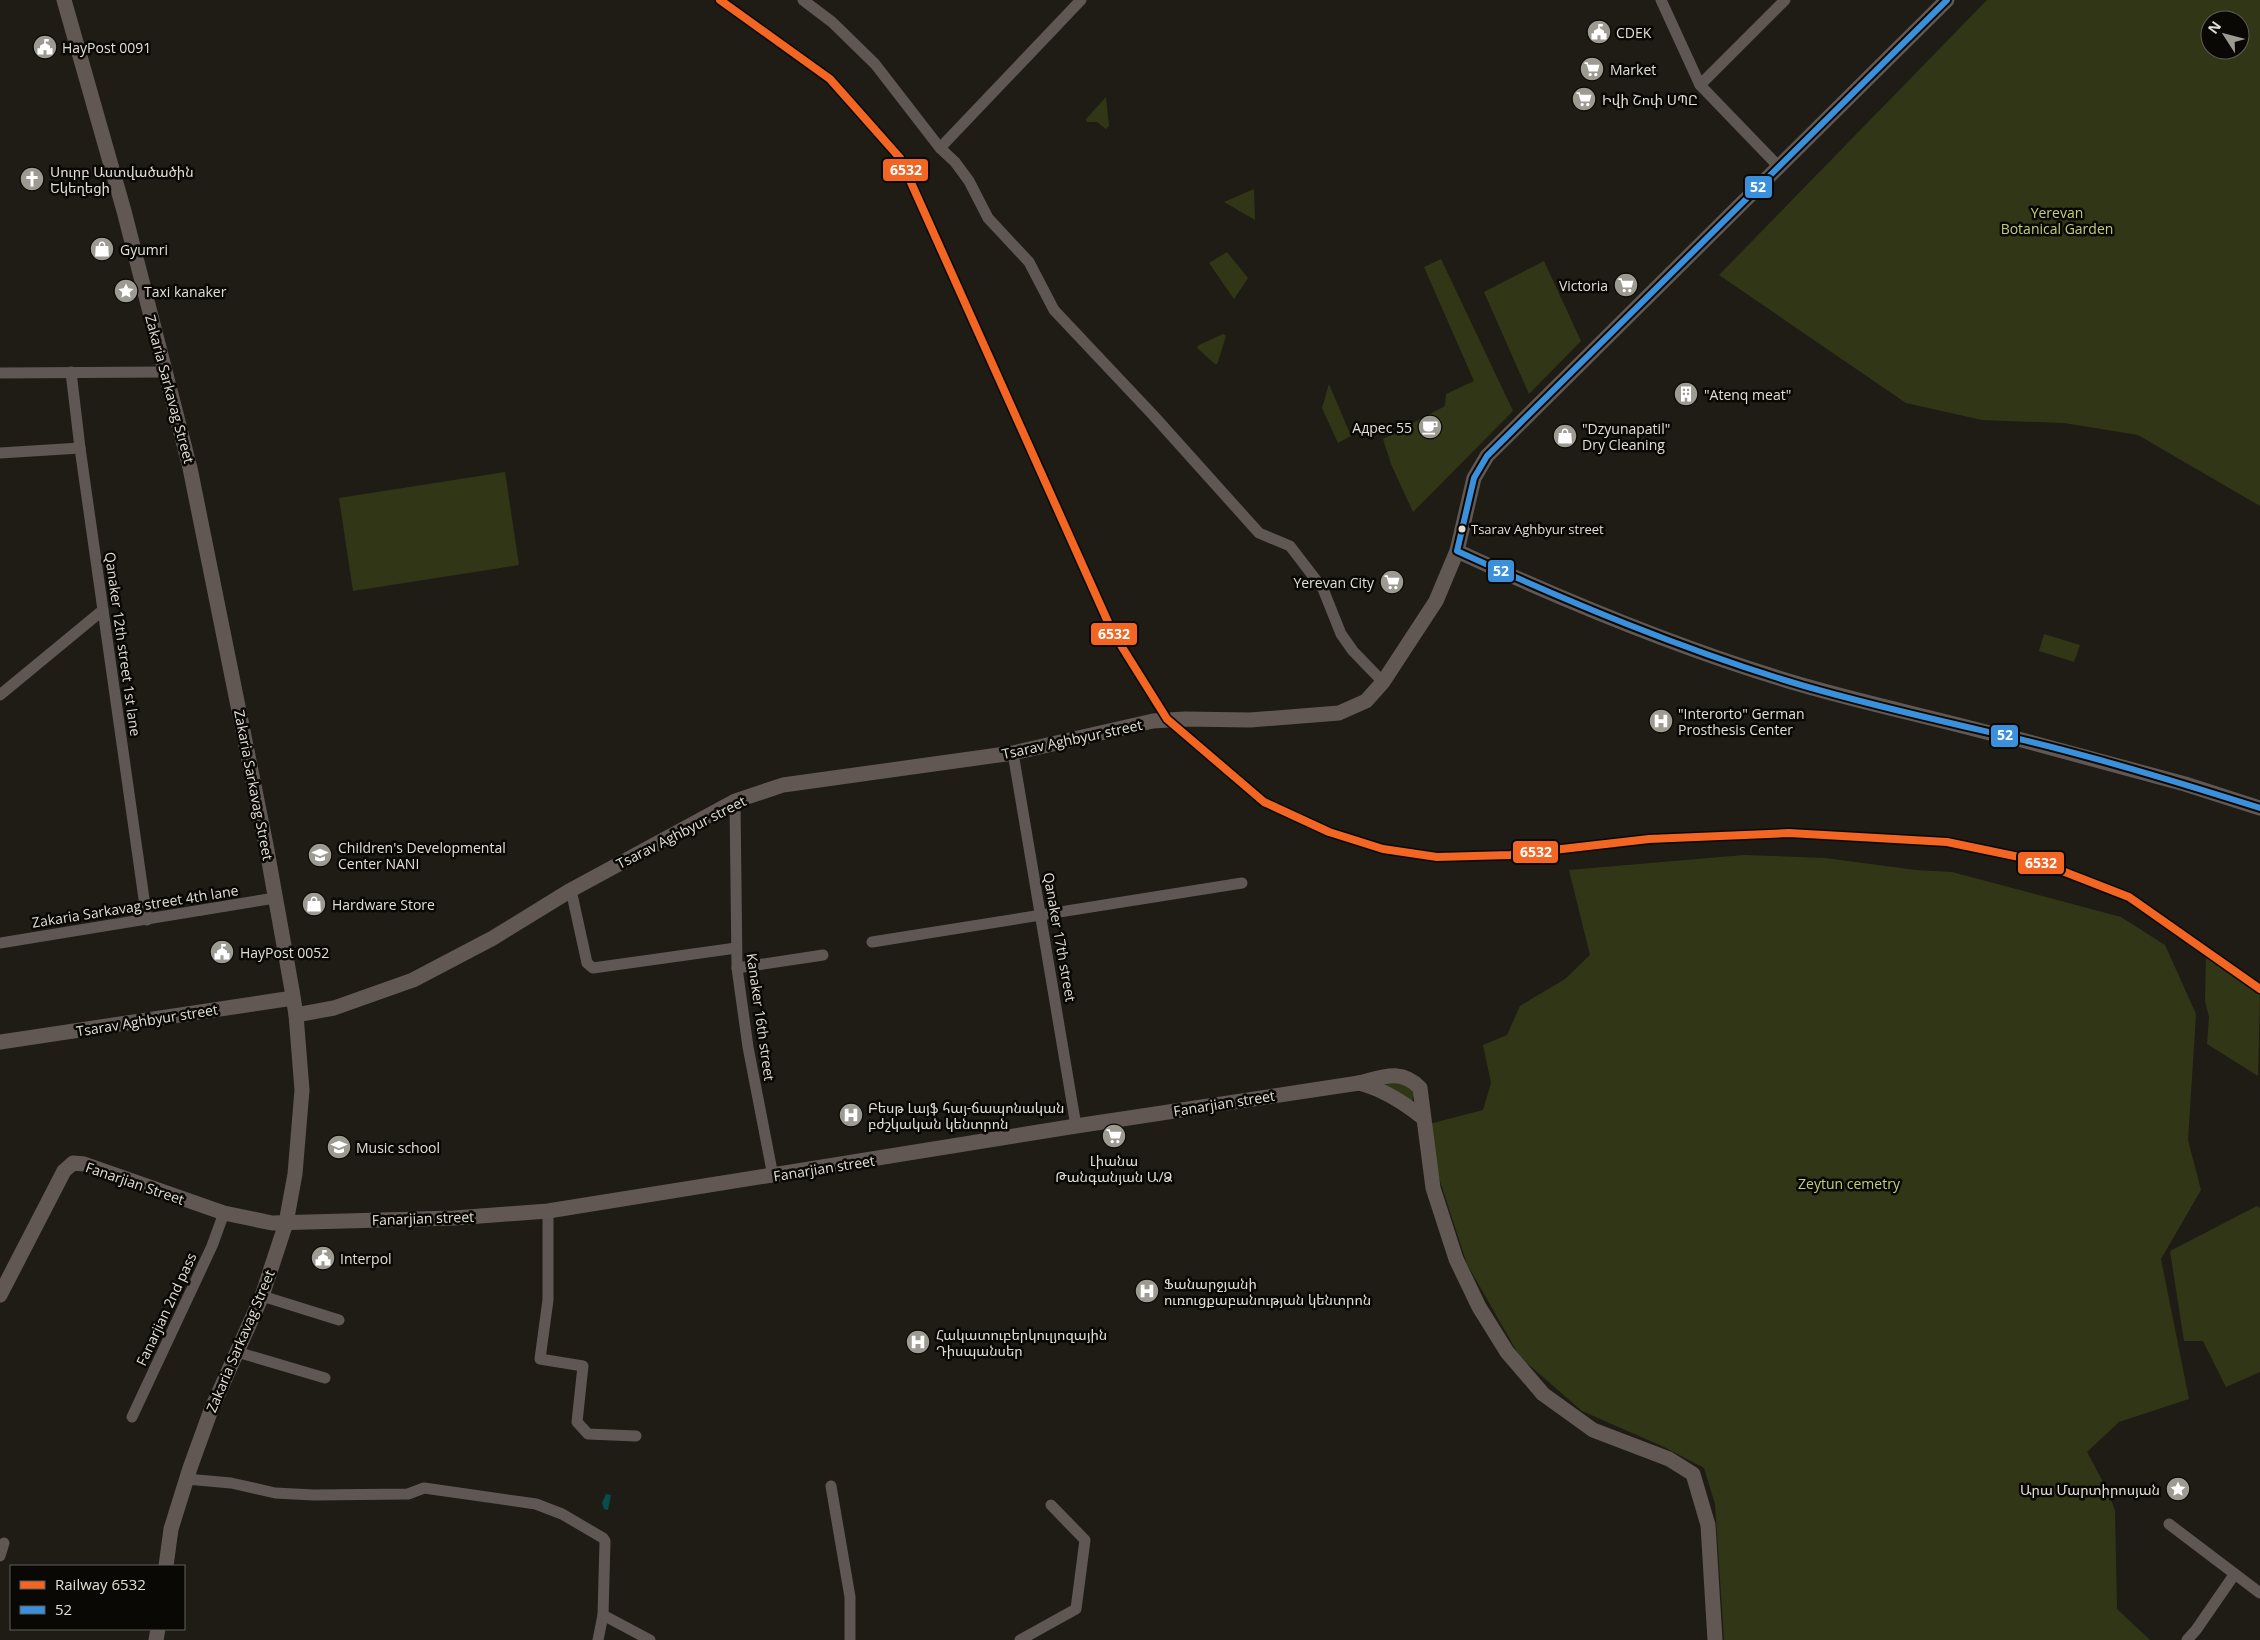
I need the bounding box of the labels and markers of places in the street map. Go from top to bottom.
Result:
public building icon: CDEK [1586,19,1612,45]
place label: CDEK [1616,23,1652,42]
public building icon: HayPost 0091 [32,34,58,60]
place label: HayPost 0091 [62,38,151,57]
supermarket icon: Market [1579,56,1605,82]
place label: Market [1610,60,1656,79]
supermarket icon: Իվի Շոփ ՍՊԸ [1571,86,1597,112]
place label: Իվի Շոփ ՍՊԸ [1602,90,1698,109]
place label: Սուրբ Աստվածածին Եկեղեցի [50,162,194,197]
church icon: Սուրբ Աստվածածին Եկեղեցի [19,166,45,192]
shop icon: Gyumri [89,236,115,262]
place label: Gyumri [120,240,168,259]
supermarket icon: Victoria [1613,272,1639,298]
place label: Victoria [1559,276,1608,295]
place icon: Taxi kanaker [113,278,139,304]
place label: Taxi kanaker [144,282,227,301]
building icon: "Atenq meat" [1673,381,1699,407]
place label: "Atenq meat" [1704,385,1791,404]
cafe icon: Адрес 55 [1417,414,1443,440]
place label: Адрес 55 [1352,418,1412,437]
place label: "Dzyunapatil" Dry Cleaning [1582,419,1670,454]
shop icon: "Dzyunapatil" Dry Cleaning [1552,423,1578,449]
place label: Tsarav Aghbyur street [1471,520,1604,538]
marker: Tsarav Aghbyur street [1457,524,1467,534]
supermarket icon: Yerevan City [1379,569,1405,595]
place label: Yerevan City [1293,573,1375,592]
place label: "Interorto" German Prosthesis Center [1678,704,1805,739]
hospital icon: "Interorto" German Prosthesis Center [1648,708,1674,734]
place label: Children's Developmental Center NANI [338,838,506,873]
school or university icon: Children's Developmental Center NANI [307,842,333,868]
shop icon: Hardware Store [301,891,327,917]
place label: Hardware Store [332,895,435,914]
public building icon: HayPost 0052 [209,939,235,965]
place label: HayPost 0052 [240,943,329,962]
place label: Բեսթ Լայֆ հայ-ճապոնական բժշկական կենտրոն [868,1098,1064,1133]
hospital icon: Բեսթ Լայֆ հայ-ճապոնական բժշկական կենտրոն [838,1102,864,1128]
supermarket icon: Լիանա Թանգանյան Ա/Ձ [1101,1123,1127,1149]
school or university icon: Music school [326,1134,352,1160]
place label: Music school [356,1138,440,1157]
place label: Լիանա Թանգանյան Ա/Ձ [1055,1151,1173,1186]
public building icon: Interpol [310,1245,336,1271]
place label: Interpol [340,1249,392,1268]
place label: Ֆանարջյանի ուռուցքաբանության կենտրոն [1164,1274,1371,1309]
hospital icon: Ֆանարջյանի ուռուցքաբանության կենտրոն [1134,1278,1160,1304]
place label: Հակատուբերկուլյոզային Դիսպանսեր [936,1325,1107,1360]
hospital icon: Հակատուբերկուլյոզային Դիսպանսեր [905,1329,931,1355]
place icon: Արա Մարտիրոսյան [2165,1476,2191,1502]
place label: Արա Մարտիրոսյան [2020,1480,2160,1499]

